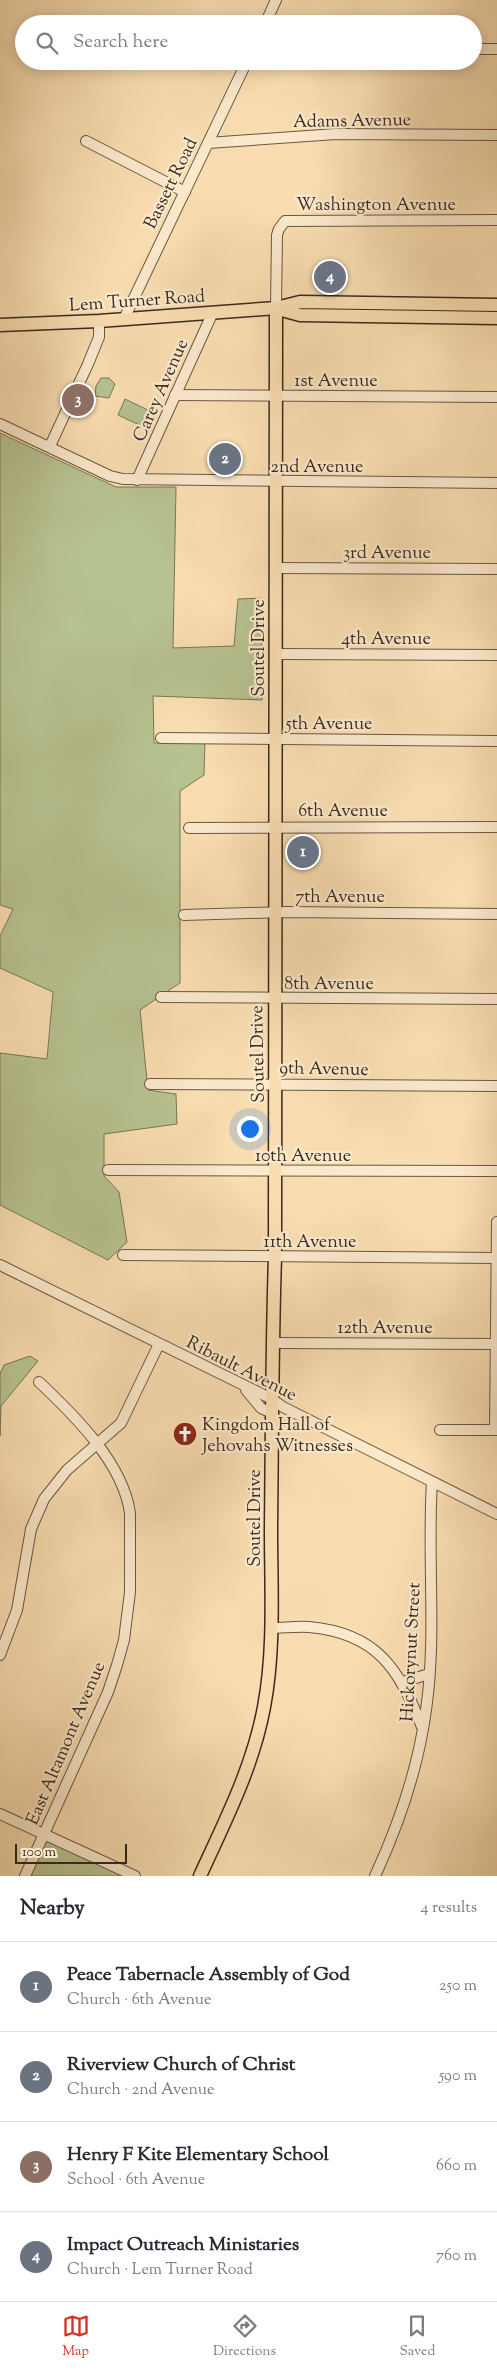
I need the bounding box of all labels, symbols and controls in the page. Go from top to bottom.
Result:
search box [15,15,482,70]
icon: search [33,29,61,57]
text: Search here [73,29,168,56]
street label: Adams Avenue [293,108,411,136]
street label: Bassett Road [138,134,205,234]
street label: Washington Avenue [296,193,456,219]
pin: 4 [314,258,346,296]
street label: Lem Turner Road [68,284,206,320]
street label: Carey Avenue [128,335,196,446]
street label: 1st Avenue [294,369,378,395]
pin: 3 [62,381,94,419]
pin: 2 [209,440,241,478]
street label: 2nd Avenue [270,455,364,481]
street label: 3rd Avenue [343,541,431,567]
street label: Soutel Drive [247,599,273,697]
street label: 4th Avenue [341,627,431,653]
street label: 5th Avenue [285,712,372,738]
street label: 6th Avenue [298,799,388,825]
pin: 1 [287,833,319,871]
street label: 7th Avenue [295,885,385,911]
street label: 8th Avenue [284,972,374,998]
street label: Soutel Drive [245,1005,273,1103]
street label: 9th Avenue [279,1056,369,1084]
your location [237,1116,263,1142]
street label: 10th Avenue [255,1144,351,1170]
street label: 11th Avenue [264,1230,356,1256]
street label: 12th Avenue [337,1316,433,1342]
street label: Ribault Avenue [181,1331,301,1409]
place label: Kingdom Hall of Jehovahs Witnesses [201,1413,353,1460]
church icon: Kingdom Hall of Jehovahs Witnesses [172,1421,198,1447]
street label: Soutel Drive [243,1469,269,1567]
street label: Hickorynut Street [395,1582,429,1723]
street label: East Altamont Avenue [21,1658,113,1830]
scale bar [15,1841,128,1864]
text: 100 m [22,1843,56,1863]
text: Nearby [20,1894,85,1924]
text: 4 results [421,1897,477,1920]
text: Peace Tabernacle Assembly of God [67,1962,350,1989]
text: 1 [33,1975,39,1998]
text: 250 m [439,1975,477,1998]
text: Church · 6th Avenue [67,1989,211,2012]
text: Riverview Church of Christ [67,2052,295,2079]
text: 2 [32,2065,40,2088]
text: 590 m [439,2065,477,2088]
text: Church · 2nd Avenue [67,2079,214,2102]
text: Henry F Kite Elementary School [67,2142,329,2169]
text: 3 [33,2155,39,2178]
text: 660 m [436,2155,477,2178]
text: School · 6th Avenue [67,2169,205,2192]
text: Impact Outreach Ministaries [67,2232,299,2259]
text: 4 [32,2245,40,2268]
text: 760 m [436,2245,477,2268]
text: Church · Lem Turner Road [67,2259,253,2282]
tab: Map [62,2312,90,2362]
tab: Directions [213,2312,276,2362]
tab: Saved [399,2312,435,2362]

